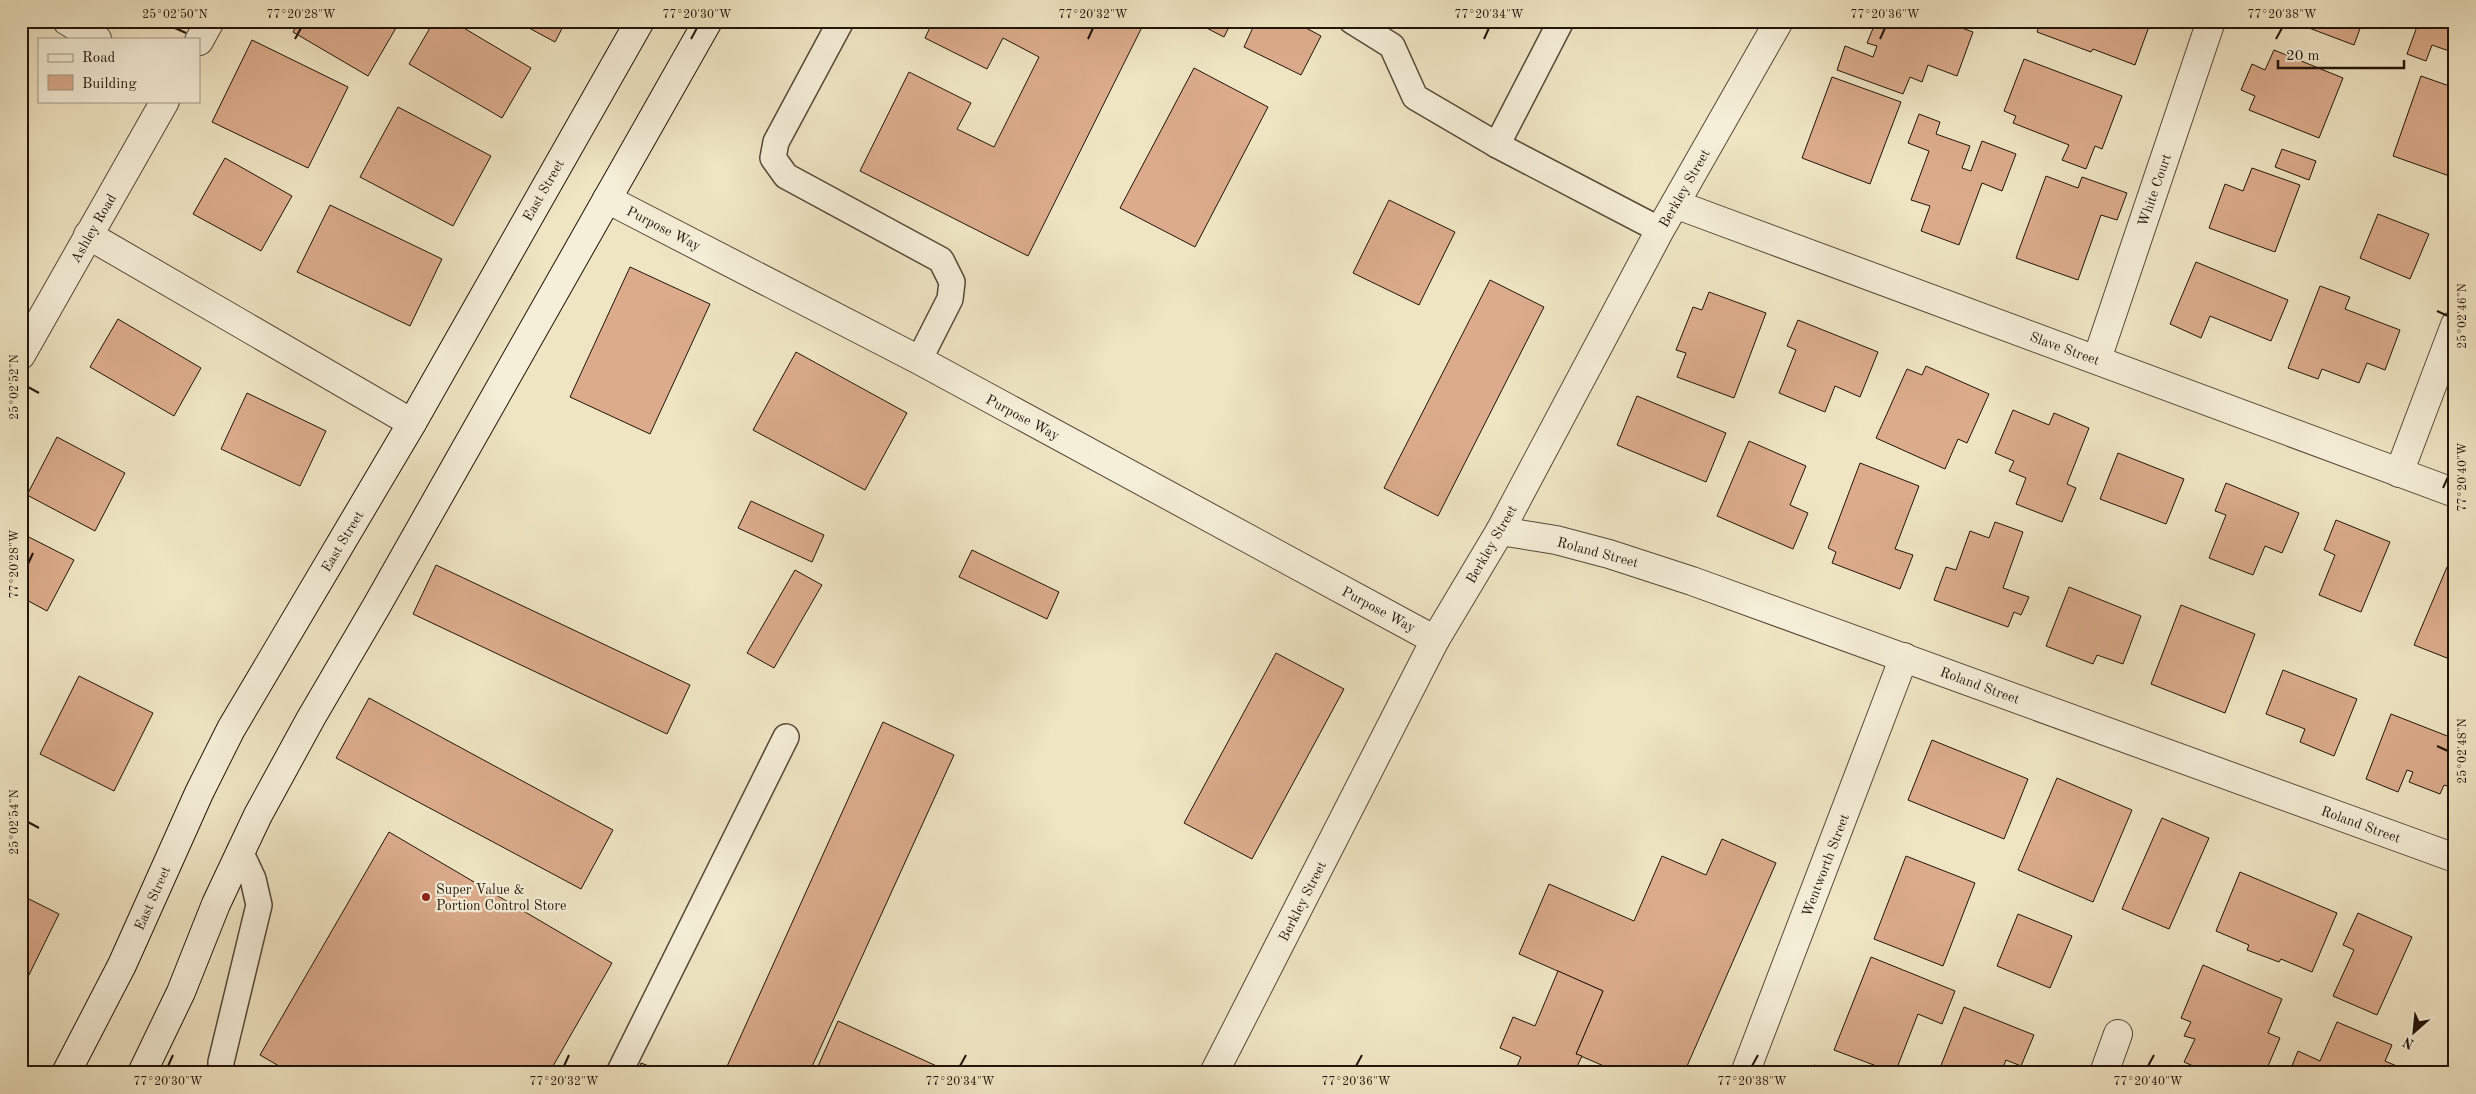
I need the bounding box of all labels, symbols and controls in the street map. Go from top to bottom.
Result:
text: 25°02'50"N [142,8,208,21]
text: 77°20'28"W [266,9,336,21]
text: 77°20'30"W [662,9,732,21]
text: 77°20'32"W [1058,9,1128,21]
text: 77°20'34"W [1454,9,1524,21]
text: 77°20'36"W [1850,9,1920,21]
text: 77°20'38"W [2247,9,2317,21]
legend [38,38,200,102]
scale bar [2278,38,2405,70]
text: 20 m [2286,49,2320,64]
text: Road [82,51,116,66]
text: Building [82,77,137,92]
street label: Berkley Street [1657,147,1713,230]
street label: White Court [2136,152,2174,229]
street label: East Street [521,157,567,224]
street label: Ashley Road [69,192,119,265]
street label: Purpose Way [624,204,703,254]
text: 25°02'46"N [2456,283,2469,349]
street label: Slave Street [2028,330,2102,368]
text: 25°02'52"N [8,354,21,420]
street label: Purpose Way [983,393,1062,443]
text: 77°20'40"W [2457,442,2469,512]
street label: Berkley Street [1464,503,1520,586]
street label: East Street [319,508,367,575]
text: 77°20'28"W [9,529,21,599]
street label: Roland Street [1556,535,1640,571]
street label: Purpose Way [1339,585,1418,635]
street label: Roland Street [1938,665,2021,707]
text: 25°02'48"N [2456,718,2469,784]
text: 25°02'54"N [8,789,21,855]
street label: Roland Street [2319,804,2402,846]
street label: Wentworth Street [1800,812,1852,919]
street label: Berkley Street [1277,859,1329,944]
street label: East Street [133,864,173,933]
place label: Super Value & Portion Control Store [436,883,566,913]
marker: Super Value & Portion Control Store [420,891,432,903]
north arrow [2388,1006,2438,1056]
text: N [2400,1034,2416,1051]
text: 77°20'30"W [133,1076,203,1088]
text: 77°20'32"W [529,1076,599,1088]
text: 77°20'34"W [925,1076,995,1088]
text: 77°20'36"W [1321,1076,1391,1088]
text: 77°20'38"W [1717,1076,1787,1088]
text: 77°20'40"W [2113,1076,2183,1088]

